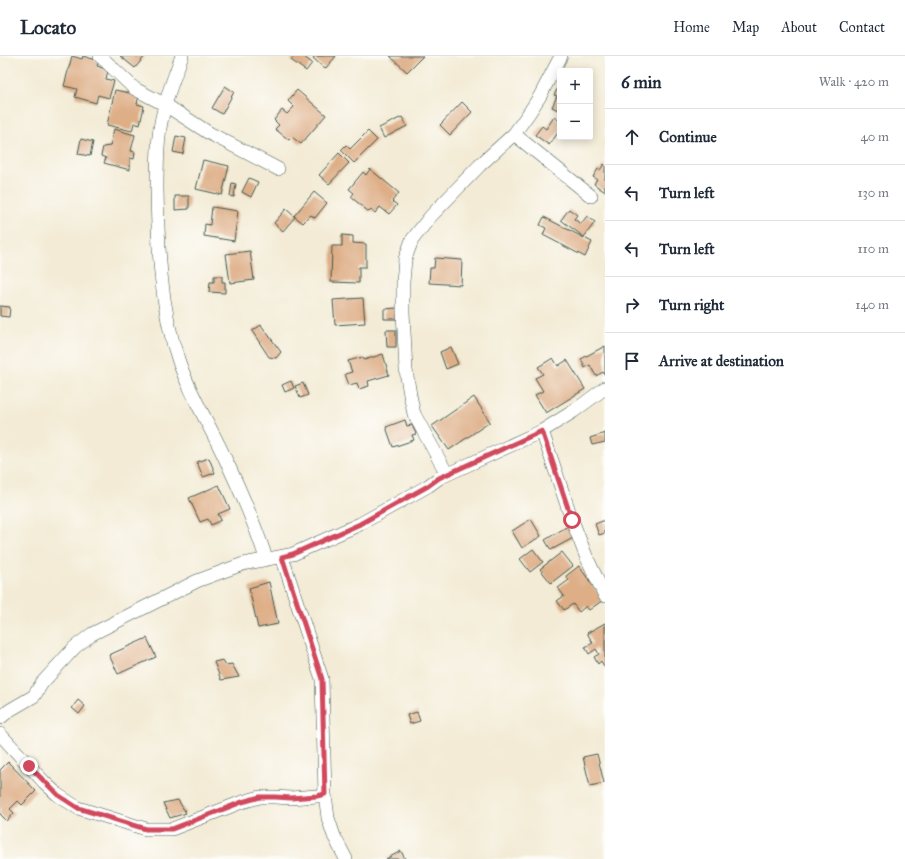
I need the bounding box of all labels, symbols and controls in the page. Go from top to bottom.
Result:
text: Locato [20,16,76,39]
text: Home [673,19,710,36]
text: Map [732,19,759,36]
text: About [781,19,817,36]
text: Contact [839,19,885,36]
map controls [557,68,593,140]
button: + [557,68,593,104]
text: 6 min [621,72,662,93]
text: Walk · 420 m [819,74,889,90]
button: − [557,104,593,140]
icon: ahead [621,126,643,148]
text: Continue [659,128,717,146]
text: 40 m [860,129,889,145]
icon: left [621,182,643,204]
text: Turn left [659,184,715,202]
text: 130 m [857,185,889,201]
icon: left [621,238,643,260]
text: Turn left [659,240,715,258]
text: 110 m [857,241,889,257]
icon: right [621,294,643,316]
text: Turn right [659,296,724,314]
text: 140 m [855,297,889,313]
icon: arrive [621,350,643,372]
text: Arrive at destination [659,352,784,370]
route start [563,511,581,529]
route end [20,757,38,775]

